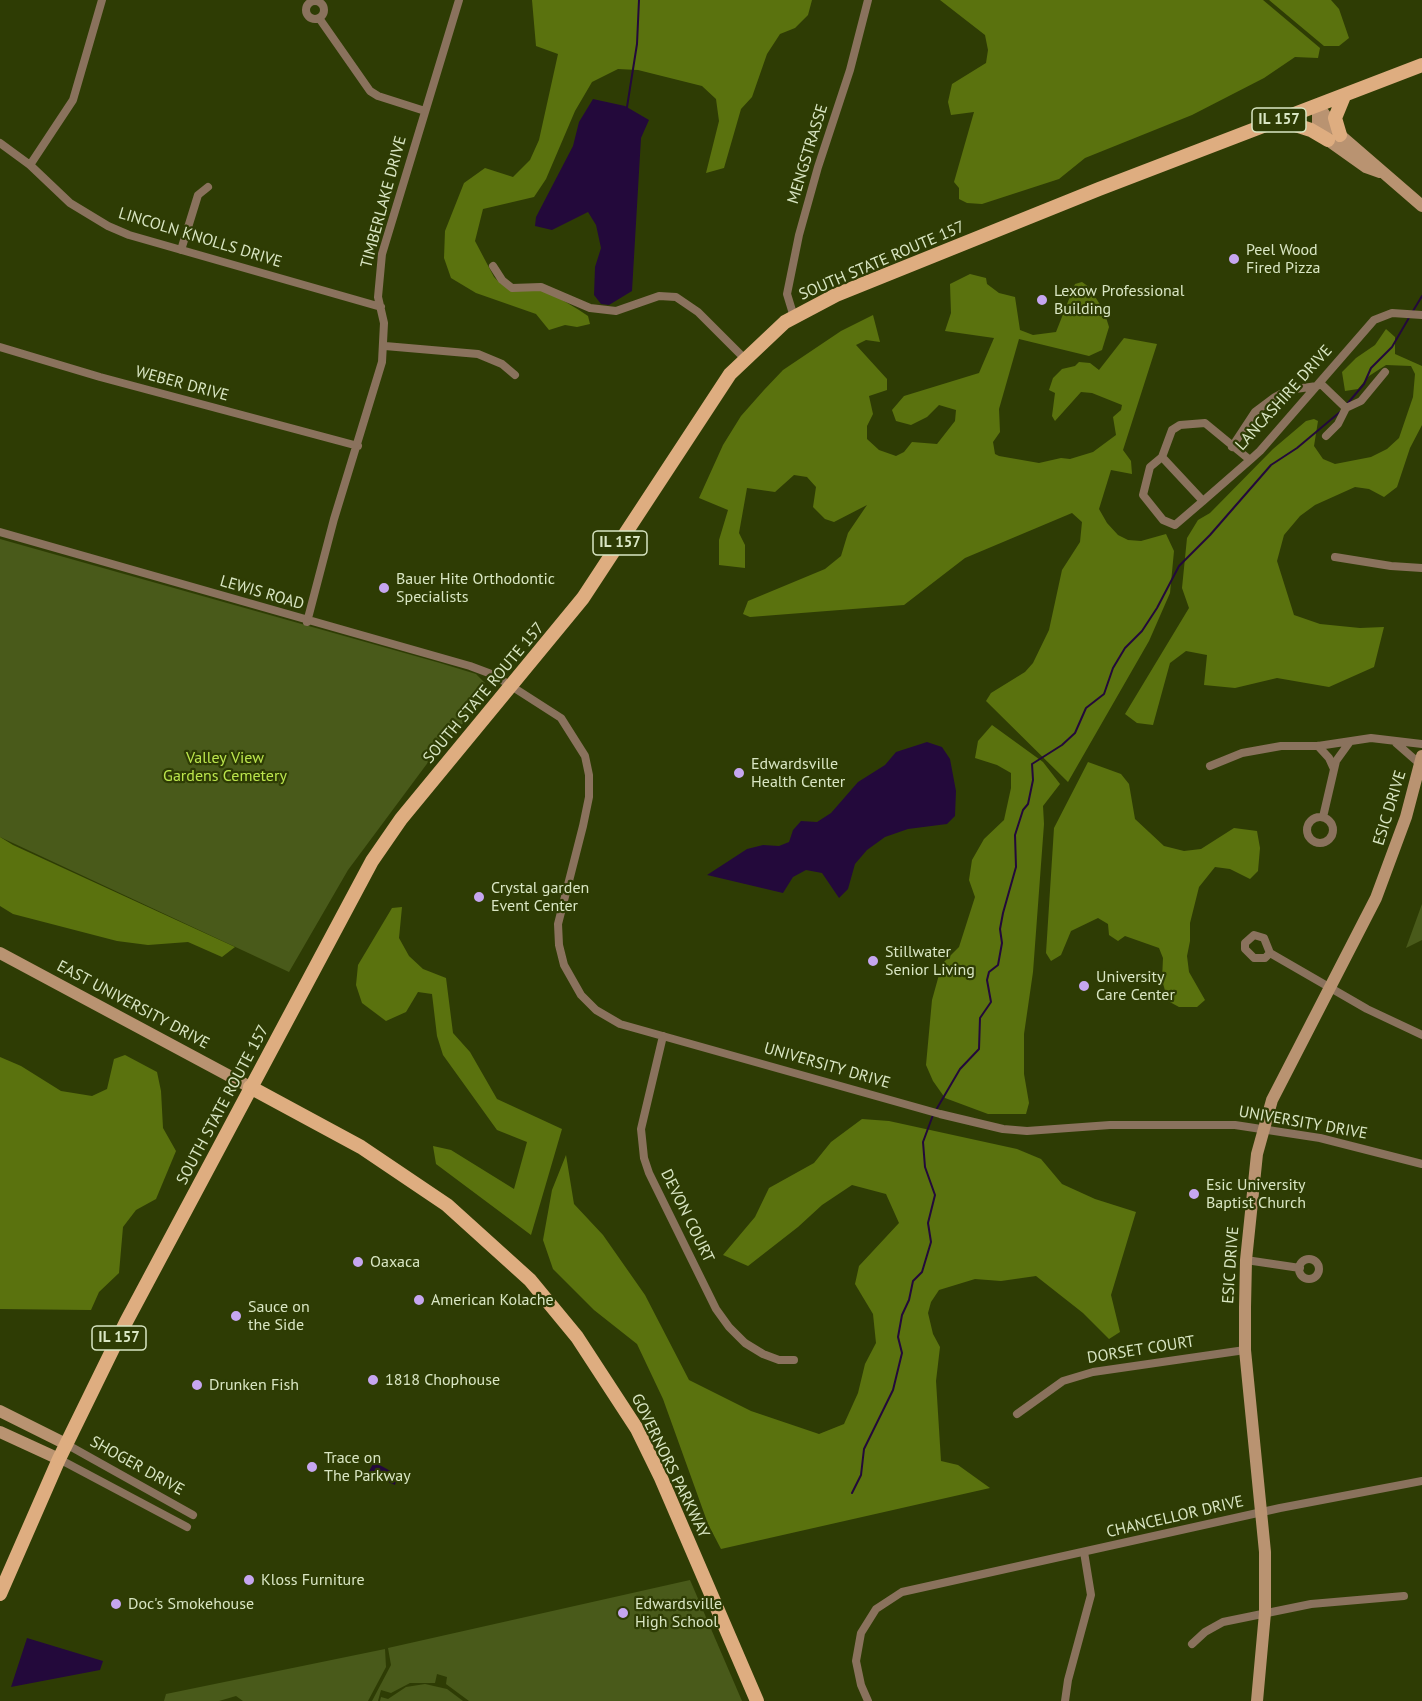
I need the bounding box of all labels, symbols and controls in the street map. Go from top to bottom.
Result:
street label: MENGSTRASSE [784,102,832,206]
road number: IL 157 [1252,108,1306,132]
street label: TIMBERLAKE DRIVE [357,134,411,270]
street label: LINCOLN KNOLLS DRIVE [116,204,284,272]
street label: SOUTH STATE ROUTE 157 [796,217,968,305]
place label: Peel Wood Fired Pizza [1246,240,1320,278]
marker: Peel Wood Fired Pizza [1227,252,1241,266]
place label: Lexow Professional Building [1054,281,1184,319]
marker: Lexow Professional Building [1035,293,1049,307]
street label: LANCASHIRE DRIVE [1232,341,1336,455]
street label: WEBER DRIVE [133,362,231,406]
road number: IL 157 [593,531,647,555]
place label: Bauer Hite Orthodontic Specialists [396,569,555,607]
street label: LEWIS ROAD [218,572,306,614]
marker: Bauer Hite Orthodontic Specialists [377,581,391,595]
street label: SOUTH STATE ROUTE 157 [419,619,549,767]
park label: Valley View Gardens Cemetery [163,748,287,786]
place label: Edwardsville Health Center [751,754,845,792]
marker: Edwardsville Health Center [732,766,746,780]
street label: ESIC DRIVE [1369,768,1411,848]
place label: Crystal garden Event Center [491,878,589,916]
marker: Crystal garden Event Center [472,890,486,904]
place label: Stillwater Senior Living [885,942,975,980]
marker: Stillwater Senior Living [866,954,880,968]
street label: EAST UNIVERSITY DRIVE [53,957,213,1053]
place label: University Care Center [1096,967,1175,1005]
marker: University Care Center [1077,979,1091,993]
street label: SOUTH STATE ROUTE 157 [173,1022,273,1188]
street label: UNIVERSITY DRIVE [762,1039,892,1093]
street label: UNIVERSITY DRIVE [1237,1102,1369,1144]
street label: DEVON COURT [656,1166,718,1266]
place label: Esic University Baptist Church [1206,1175,1306,1213]
marker: Esic University Baptist Church [1187,1187,1201,1201]
street label: ESIC DRIVE [1219,1226,1243,1304]
place label: Oaxaca [370,1252,420,1272]
marker: Oaxaca [351,1255,365,1269]
place label: American Kolache [431,1290,554,1310]
marker: American Kolache [412,1293,426,1307]
place label: Sauce on the Side [248,1297,310,1335]
marker: Sauce on the Side [229,1309,243,1323]
road number: IL 157 [92,1326,146,1350]
street label: DORSET COURT [1086,1332,1196,1368]
place label: 1818 Chophouse [385,1370,500,1390]
marker: 1818 Chophouse [366,1373,380,1387]
place label: Drunken Fish [209,1375,299,1395]
marker: Drunken Fish [190,1378,204,1392]
street label: GOVERNORS PARKWAY [627,1391,713,1541]
street label: SHOGER DRIVE [87,1432,187,1500]
place label: Trace on The Parkway [324,1448,411,1486]
marker: Trace on The Parkway [305,1460,319,1474]
street label: CHANCELLOR DRIVE [1105,1492,1245,1542]
place label: Kloss Furniture [261,1570,365,1590]
marker: Kloss Furniture [242,1573,256,1587]
place label: Doc's Smokehouse [128,1594,254,1614]
place label: Edwardsville High School [635,1594,722,1632]
marker: Doc's Smokehouse [109,1597,123,1611]
marker: Edwardsville High School [616,1606,630,1620]

